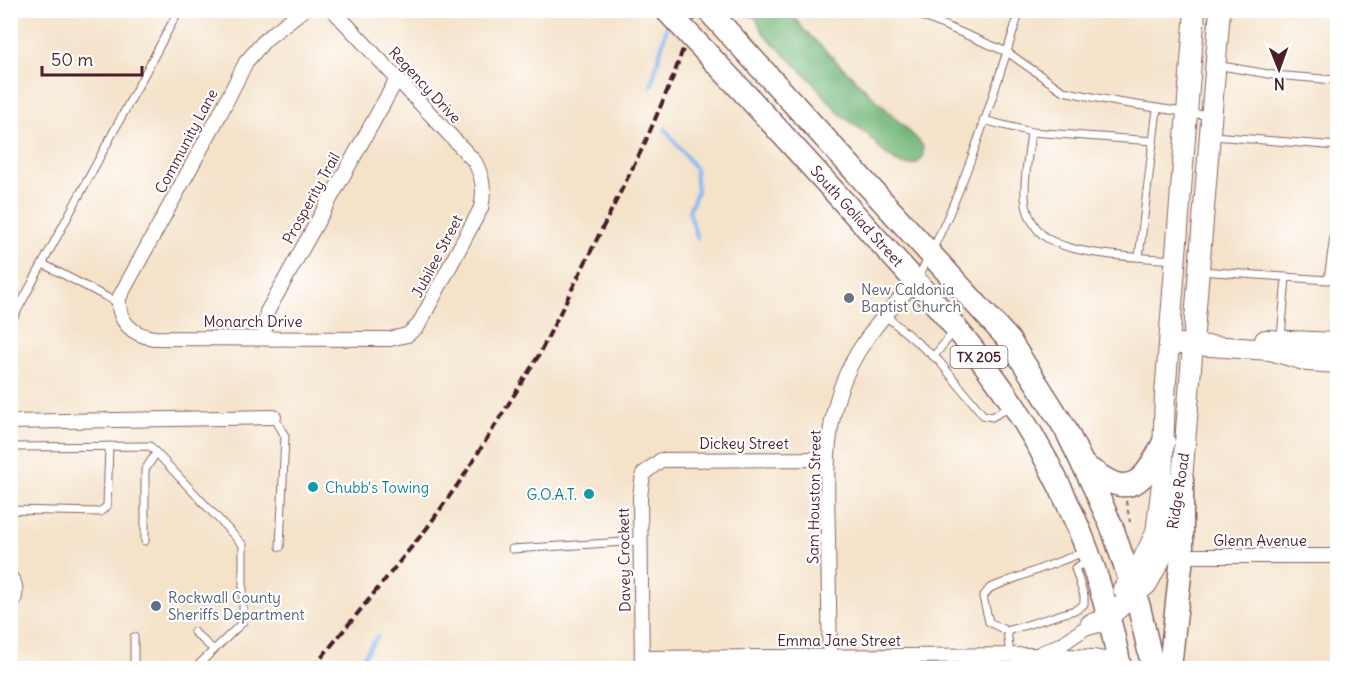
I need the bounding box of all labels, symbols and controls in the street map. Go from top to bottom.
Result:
scale bar [42,39,142,77]
north arrow [1249,39,1309,99]
street label: Regency Drive [385,43,465,127]
text: 50 m [51,48,93,71]
text: N [1274,74,1285,94]
street label: Community Lane [150,85,222,197]
street label: Prosperity Trail [278,149,344,247]
street label: South Goliad Street [807,161,907,271]
street label: Jubilee Street [407,211,467,301]
place label: New Caldonia Baptist Church [861,280,962,316]
marker: New Caldonia Baptist Church [842,291,856,305]
street label: Monarch Drive [203,312,303,331]
road number: TX 205 [950,346,1008,368]
street label: Sam Houston Street [803,430,825,564]
street label: Dickey Street [699,434,789,453]
street label: Ridge Road [1163,451,1193,530]
place label: Chubb's Towing [325,478,429,497]
marker: Chubb's Towing [306,480,320,494]
place label: G.O.A.T. [526,485,577,504]
marker: G.O.A.T. [582,487,596,501]
street label: Davey Crockett [614,508,634,612]
street label: Glenn Avenue [1213,531,1307,550]
place label: Rockwall County Sheriffs Department [168,588,305,624]
marker: Rockwall County Sheriffs Department [149,599,163,613]
street label: Emma Jane Street [777,631,901,650]

